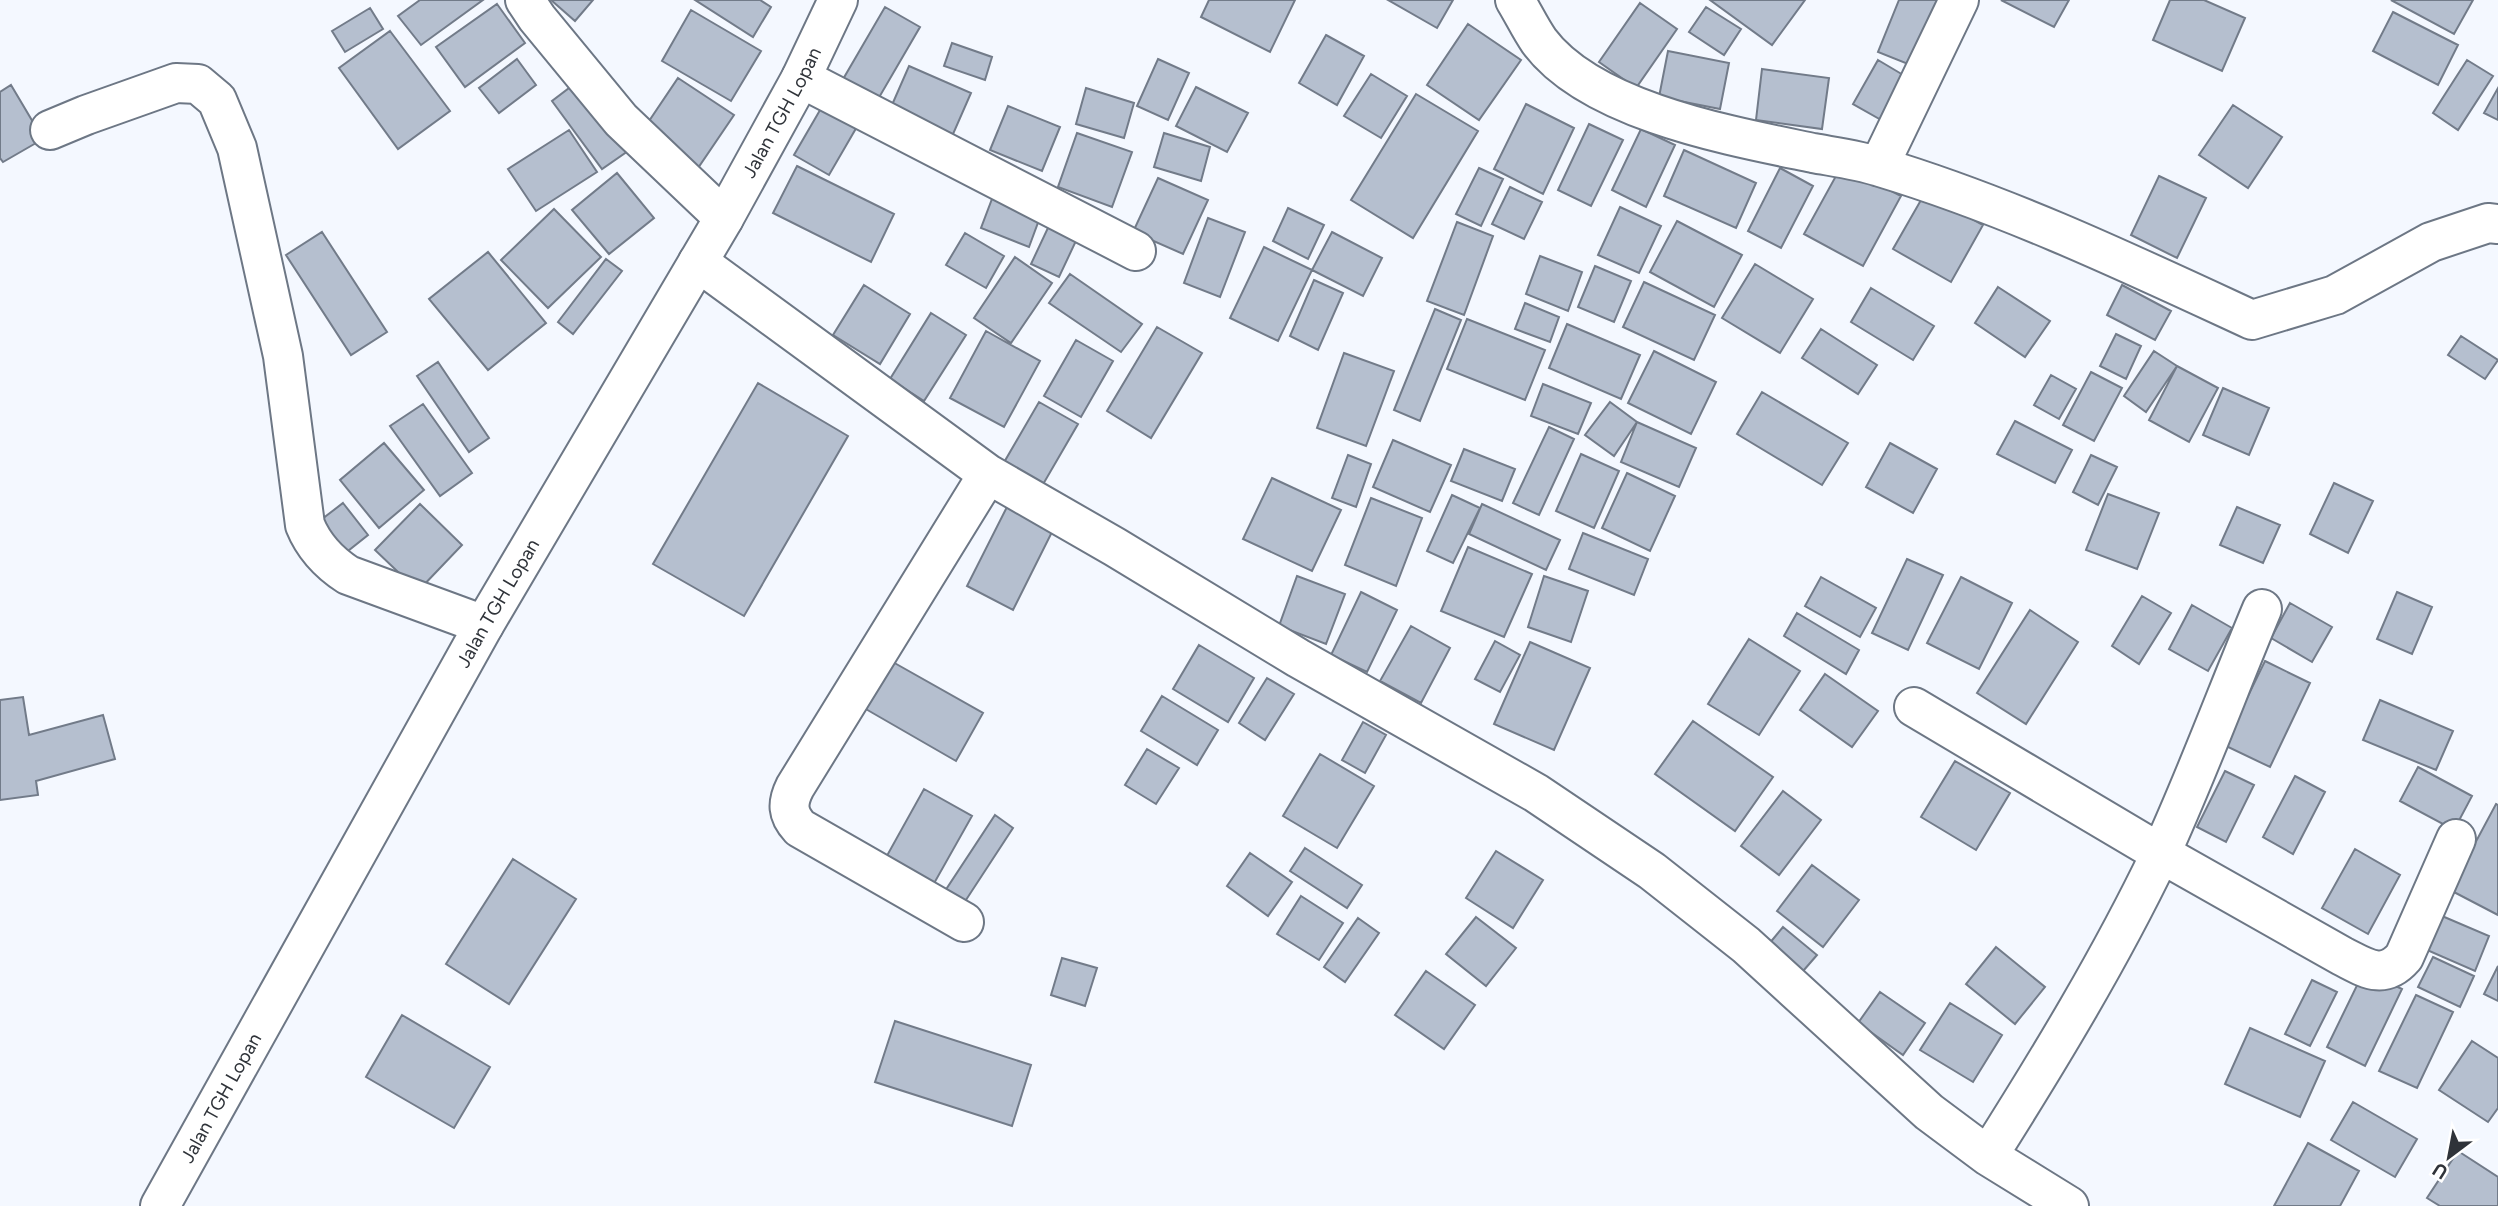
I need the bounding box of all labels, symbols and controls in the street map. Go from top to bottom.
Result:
street label: Jalan TGH Lopan [737,43,826,182]
street label: Jalan TGH Lopan [452,535,544,672]
street label: Jalan TGH Lopan [175,1029,266,1167]
north arrow [2414,1122,2484,1192]
text: U [2428,1158,2452,1184]

